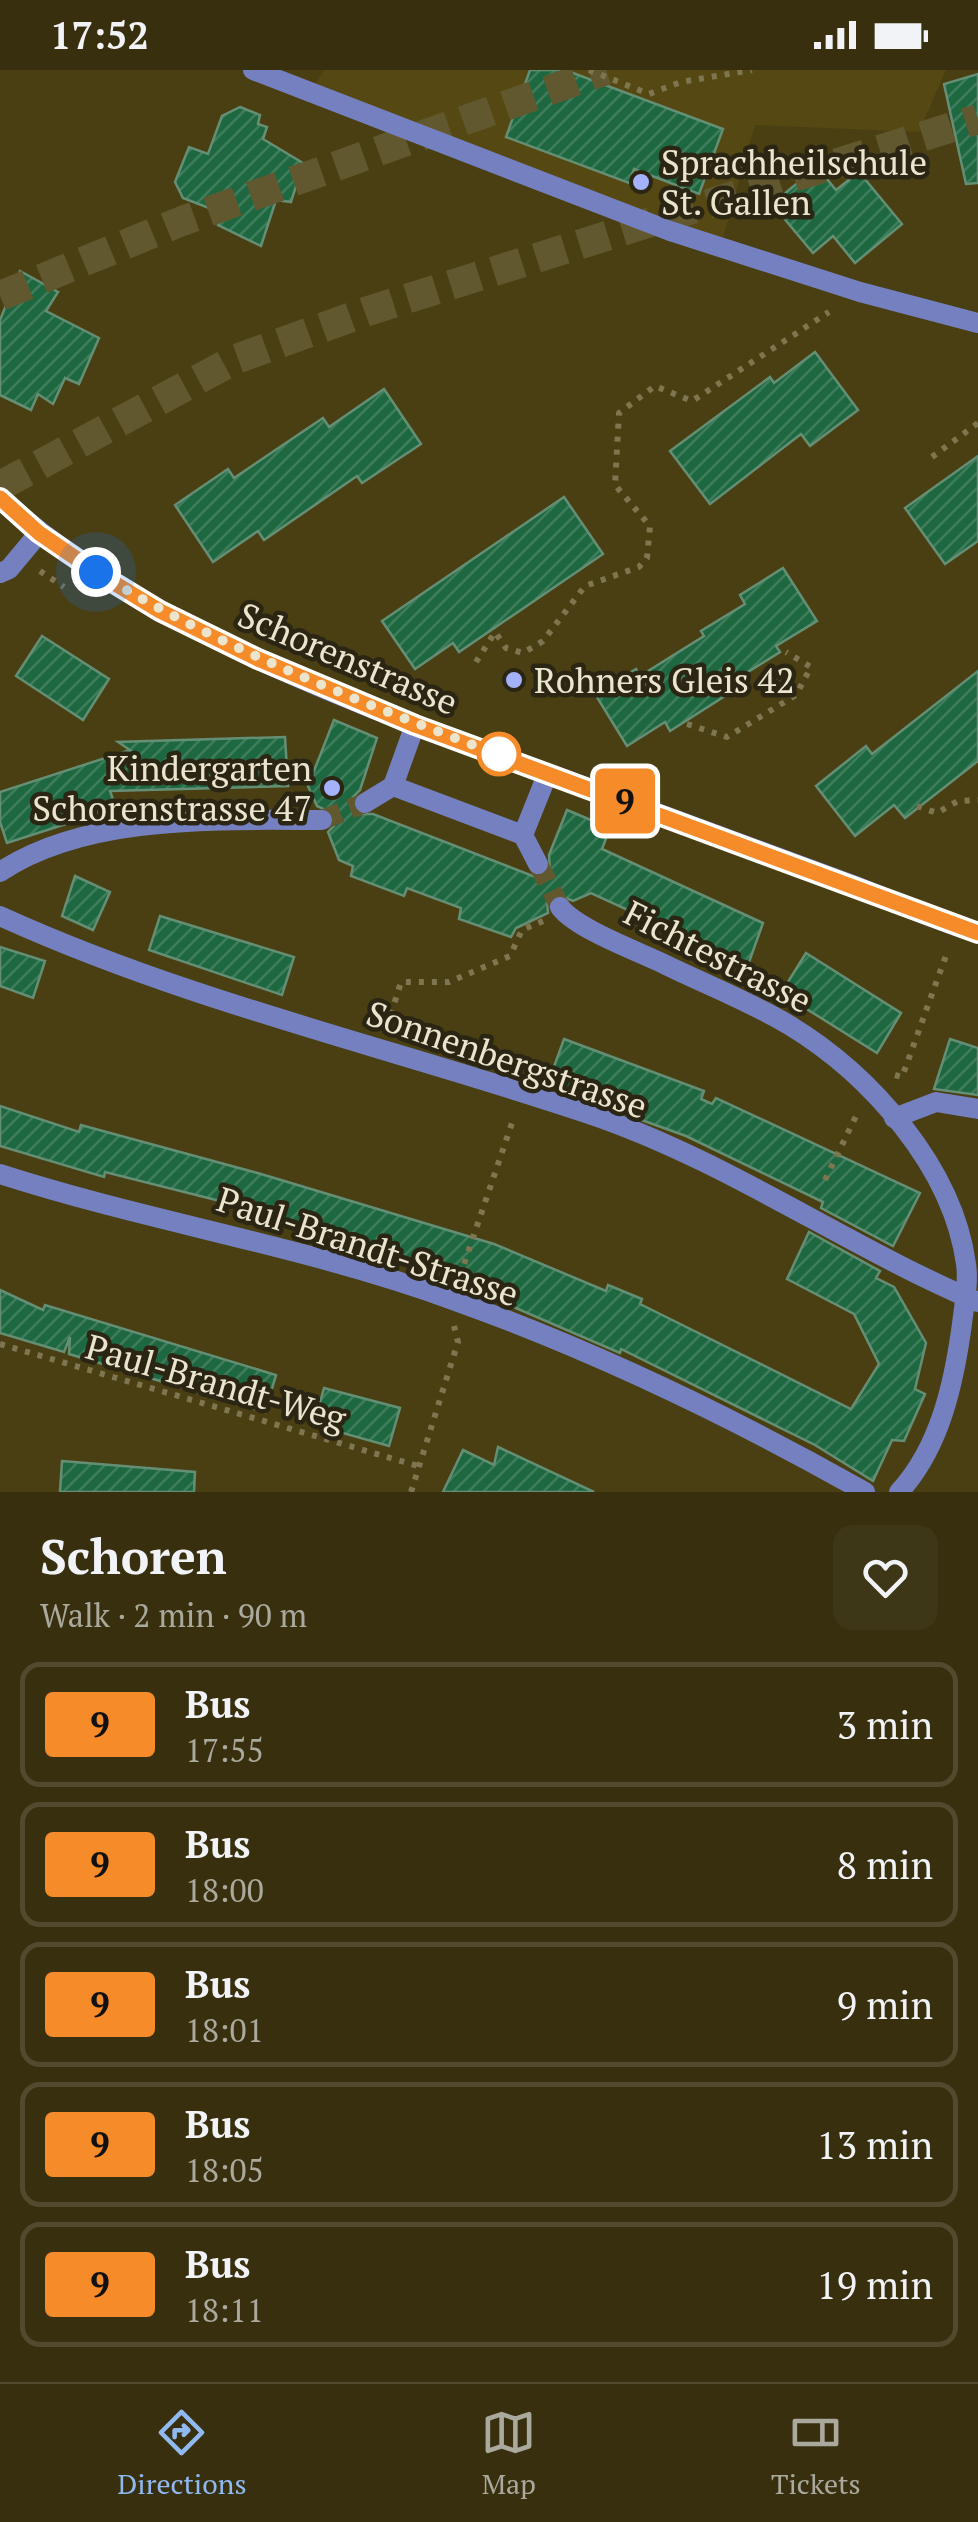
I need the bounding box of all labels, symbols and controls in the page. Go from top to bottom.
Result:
text: 17:52 [50,10,149,60]
place label: Sprachheilschule St. Gallen [661,139,927,225]
marker: Sprachheilschule St. Gallen [630,171,652,193]
your location [71,547,121,597]
street label: Schorenstrasse [231,591,465,725]
place label: Rohners Gleis 42 [534,657,795,703]
marker: Rohners Gleis 42 [503,669,525,691]
unlabelled marker [478,733,520,775]
place label: Kindergarten Schorenstrasse 47 [32,745,312,831]
line badge: 9 [592,768,658,834]
marker: Kindergarten Schorenstrasse 47 [321,777,343,799]
text: 9 [615,778,635,824]
street label: Fichtestrasse [617,889,819,1023]
street label: Sonnenbergstrasse [361,989,653,1129]
street label: Paul-Brandt-Strasse [212,1176,524,1316]
street label: Paul-Brandt-Weg [81,1323,352,1441]
text: Schoren [40,1524,227,1588]
button: heart [833,1525,938,1630]
text: Walk · 2 min · 90 m [40,1594,307,1636]
text: Bus [185,1679,250,1729]
text: 3 min [837,1700,933,1750]
text: 9 [90,1701,110,1747]
text: 17:55 [185,1729,264,1771]
text: Bus [185,1819,250,1869]
text: 8 min [837,1840,933,1890]
text: 9 [90,1841,110,1887]
text: 18:00 [185,1869,264,1911]
text: Bus [185,1959,250,2009]
text: 9 min [837,1980,933,2030]
text: 9 [90,1981,110,2027]
text: 18:01 [185,2009,264,2051]
text: Bus [185,2099,250,2149]
text: 13 min [816,2120,933,2170]
text: 9 [90,2121,110,2167]
text: 18:05 [185,2149,264,2191]
text: Bus [185,2239,250,2289]
text: 19 min [816,2260,933,2310]
text: 9 [90,2261,110,2307]
text: 18:11 [185,2289,264,2331]
tab: Directions [117,2405,247,2502]
tab: Map [481,2405,536,2502]
tab: Tickets [771,2405,861,2502]

